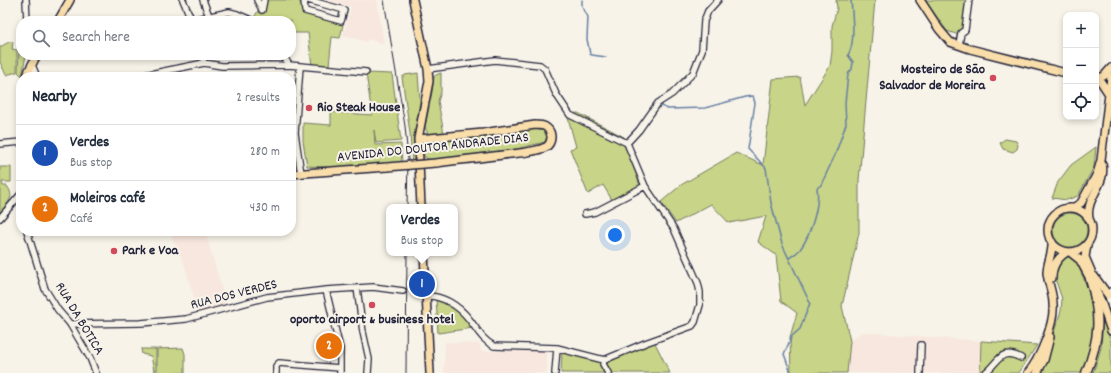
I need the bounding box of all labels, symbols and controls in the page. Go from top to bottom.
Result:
map controls [1063,12,1099,120]
button: + [1063,12,1099,48]
search box [16,16,296,60]
icon: search [30,27,52,49]
text: Search here [62,27,130,49]
button: − [1063,48,1099,84]
place label: Mosteiro de São Salvador de Moreira [879,60,986,96]
marker: Mosteiro de São Salvador de Moreira [988,73,998,83]
button: locate [1063,84,1099,120]
text: Nearby [32,86,76,110]
text: 2 results [236,89,280,108]
place label: Rio Steak House [317,98,400,118]
marker: Rio Steak House [304,103,314,113]
street label: AVENIDA DO DOUTOR ANDRADE DIAS [336,128,530,168]
text: Verdes [70,132,109,154]
text: 1 [44,143,46,162]
text: 280 m [250,143,280,162]
text: Bus stop [70,154,112,173]
text: Moleiros café [70,188,145,210]
text: 2 [42,199,48,218]
text: 430 m [250,199,280,218]
popup [386,204,458,256]
text: Café [70,210,93,229]
text: Verdes [401,210,440,232]
your location [605,225,625,245]
text: Bus stop [401,232,443,251]
place label: Park e Voa [122,241,179,261]
marker: Park e Voa [109,246,119,256]
pin: 1 [409,269,435,299]
street label: RUA DOS VERDES [189,275,279,315]
street label: RUA DA BOTICA [49,279,109,359]
marker: oporto airport & business hotel [367,300,377,310]
place label: oporto airport & business hotel [290,310,455,330]
pin: 2 [316,331,342,361]

